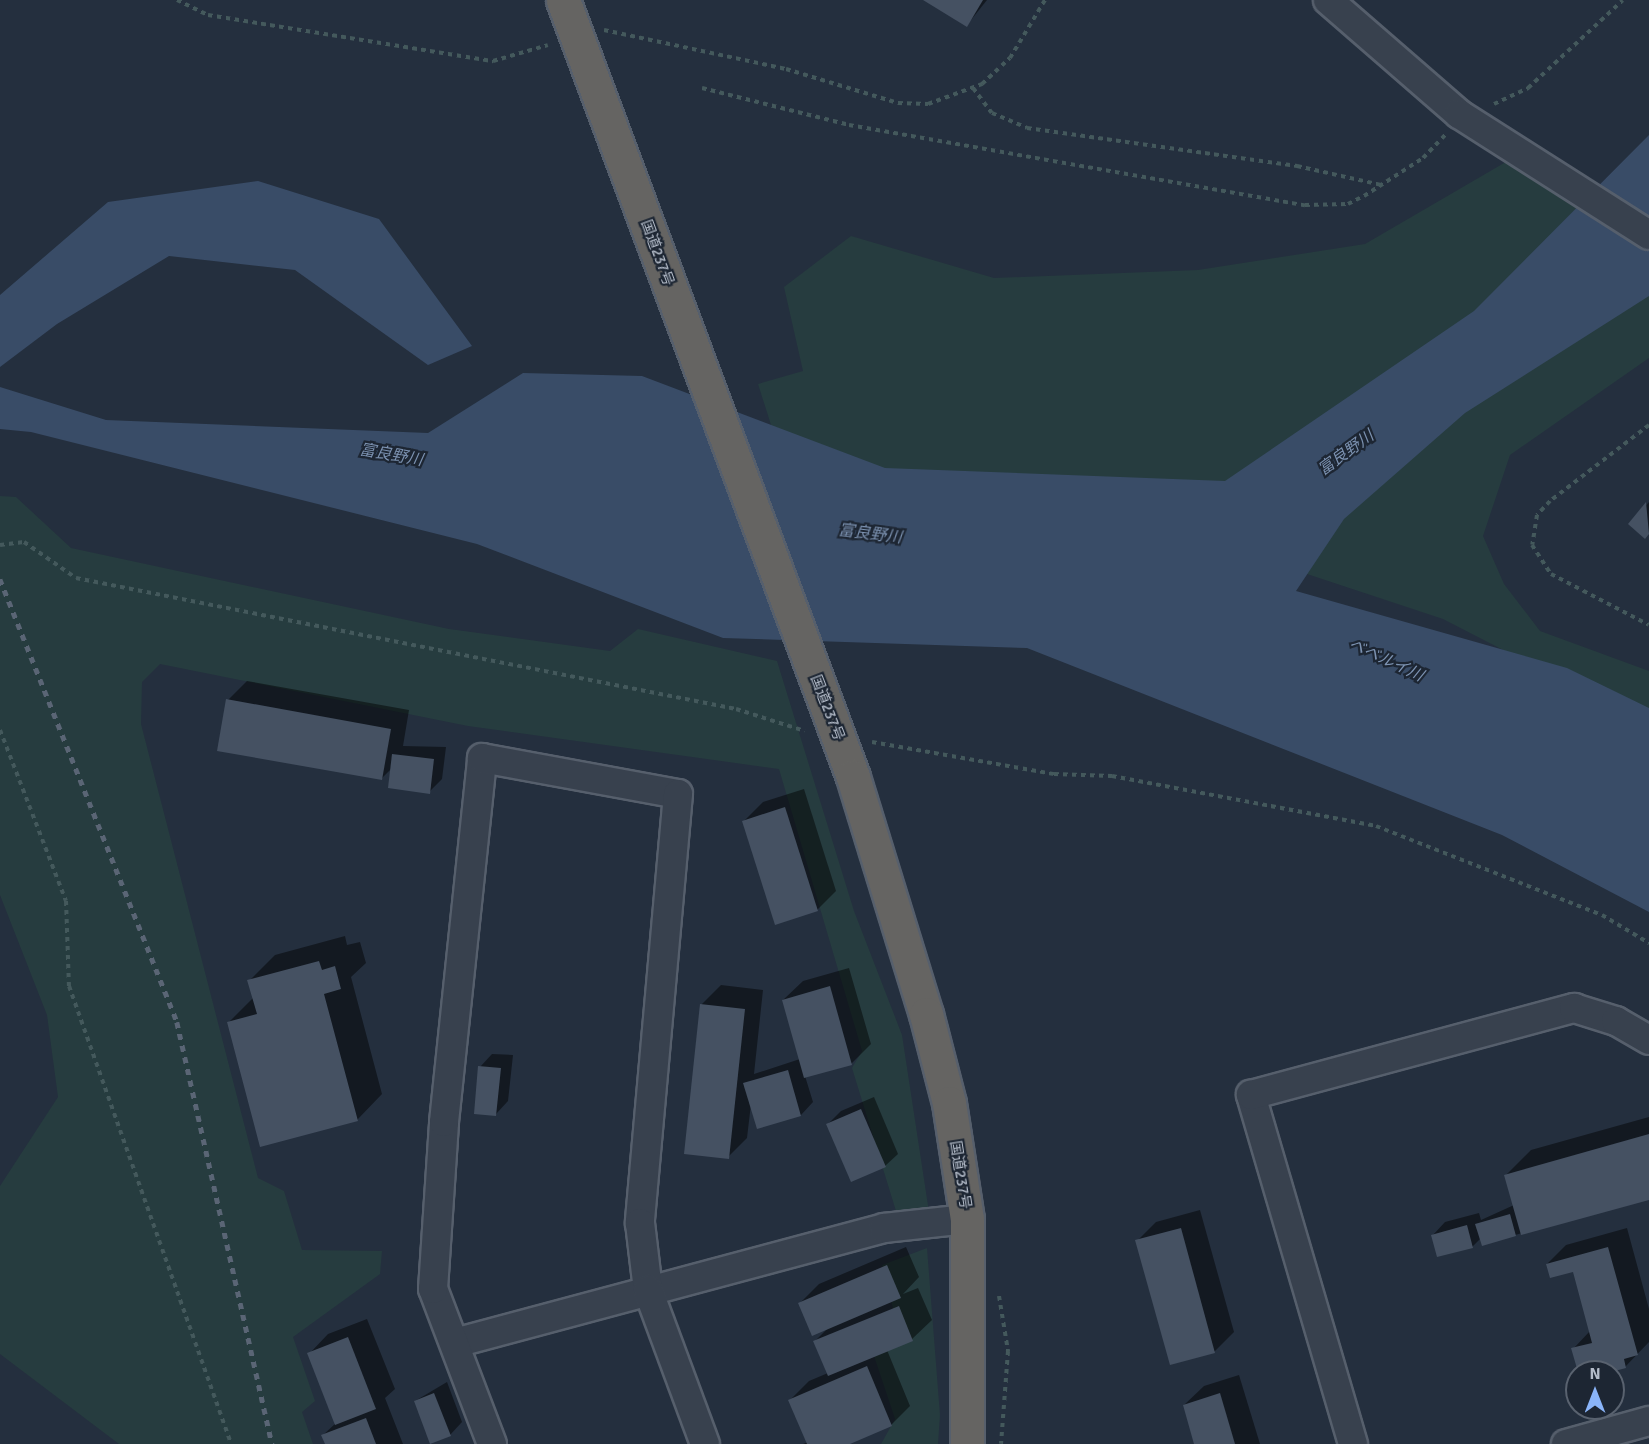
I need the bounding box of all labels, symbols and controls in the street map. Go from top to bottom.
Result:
street label: 国道237号 [637,217,677,289]
water label: 富良野川 [1314,426,1378,480]
water label: 富良野川 [358,440,424,470]
water label: 富良野川 [837,521,903,547]
water label: ベベルイ川 [1346,634,1426,686]
street label: 国道237号 [806,672,848,744]
street label: 国道237号 [946,1139,974,1211]
north arrow [1565,1360,1625,1420]
text: N [1589,1364,1601,1384]

